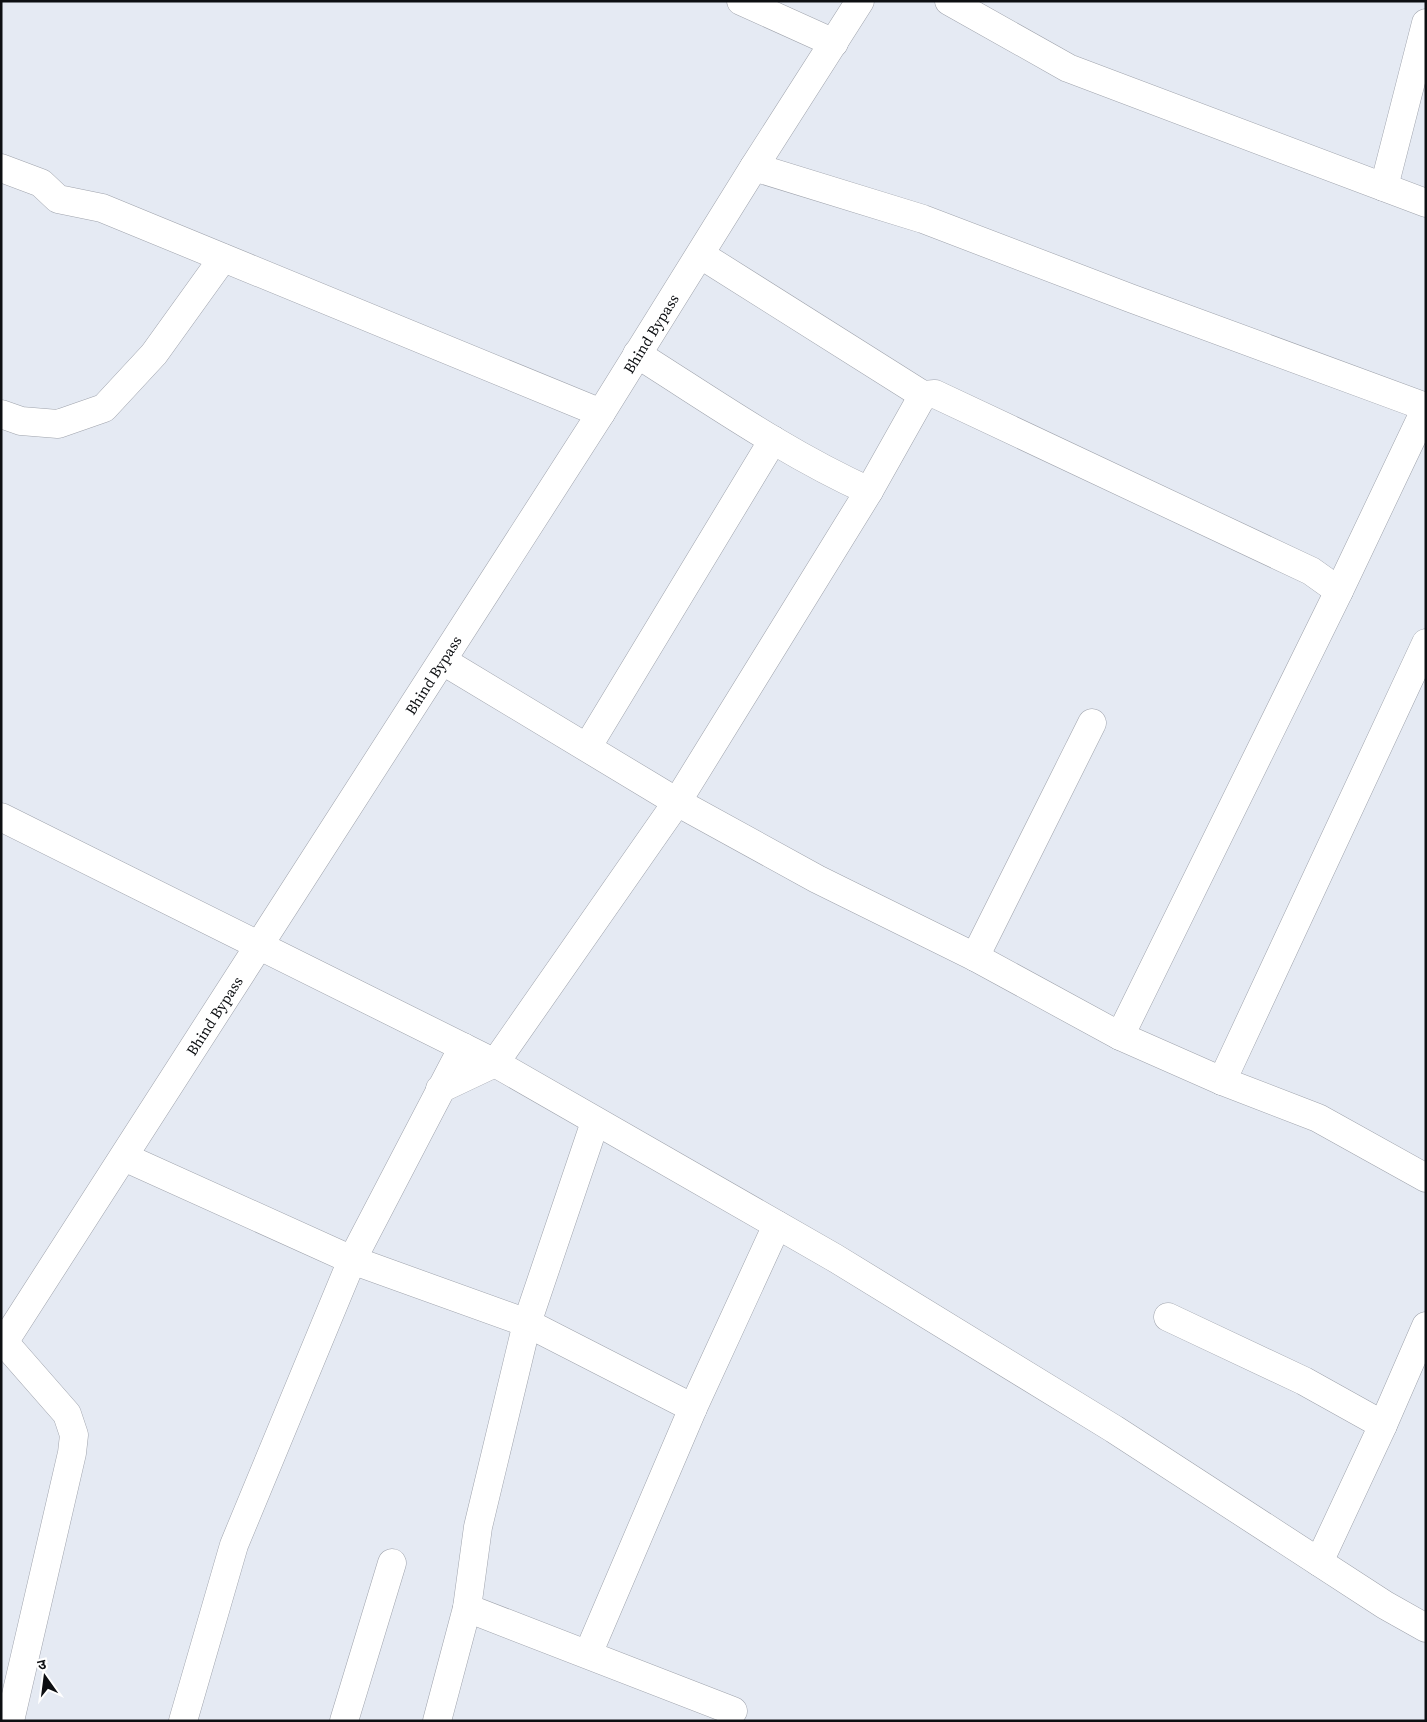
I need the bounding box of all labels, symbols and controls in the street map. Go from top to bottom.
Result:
street label: Bhind Bypass [618,289,683,377]
street label: Bhind Bypass [400,631,466,718]
street label: Bhind Bypass [181,972,247,1059]
north arrow [20,1652,70,1702]
text: उ [35,1653,49,1675]

